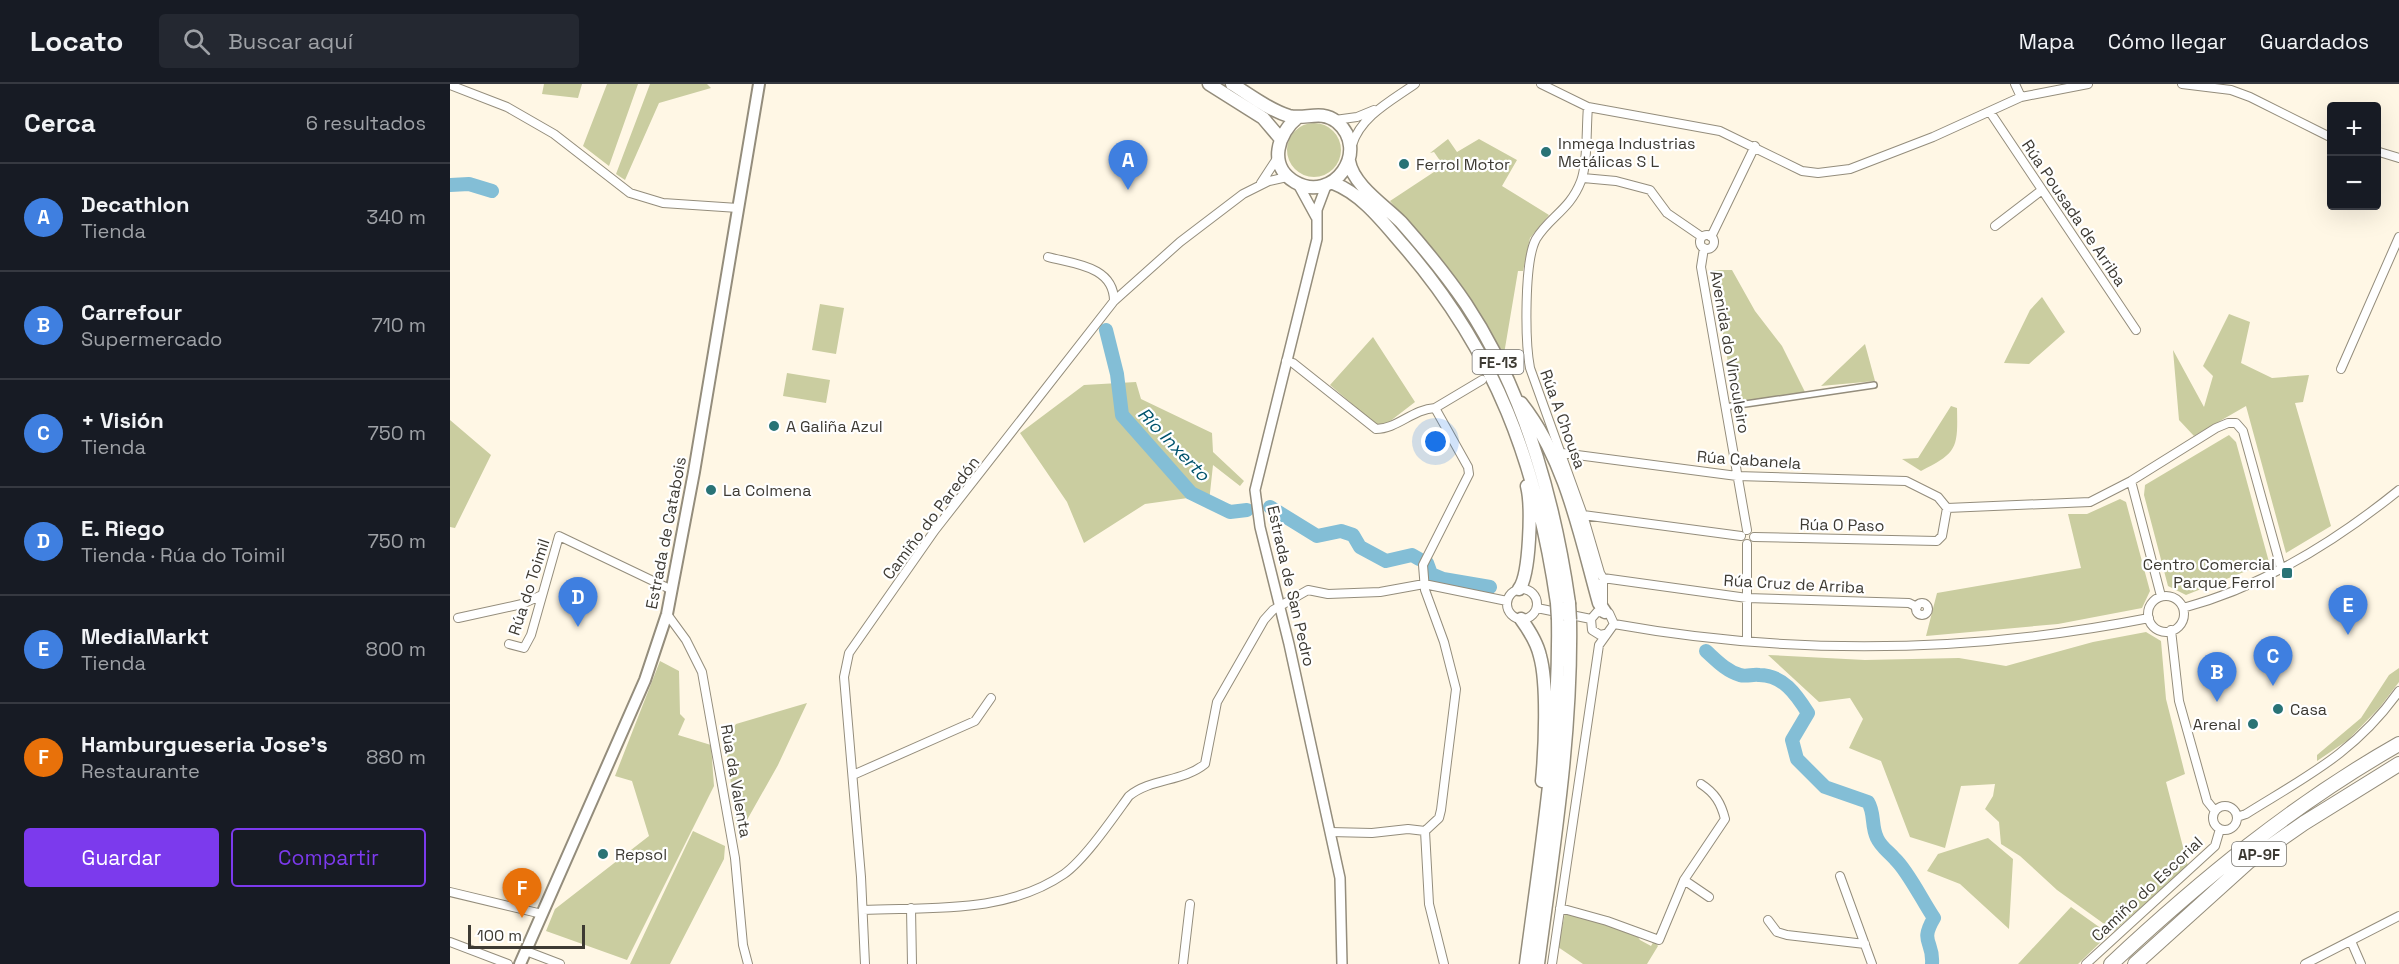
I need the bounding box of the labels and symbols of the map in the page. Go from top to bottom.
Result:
place label: Inmega Industrias Metálicas S L [1558,133,1695,172]
street label: Rúa Pousada de Arriba [2017,136,2131,290]
pin: A [1108,141,1148,190]
marker: Inmega Industrias Metálicas S L [1539,145,1553,159]
place label: Ferrol Motor [1416,154,1510,175]
marker: Ferrol Motor [1397,157,1411,171]
street label: Avenida do Vinculeiro [1705,269,1755,435]
road number: FE-13 [1472,350,1524,374]
street label: Rúa A Chousa [1535,366,1591,472]
water label: Río Inxerto [1133,402,1215,486]
place label: A Galiña Azul [786,416,883,437]
marker: A Galiña Azul [767,419,781,433]
your location [1421,427,1450,456]
street label: Rúa Cabanela [1696,446,1802,474]
street label: Camiño do Paredón [878,452,984,584]
street label: Estrada de Catabois [641,455,691,611]
place label: La Colmena [723,480,811,501]
marker: La Colmena [704,483,718,497]
street label: Estrada de San Pedro [1262,503,1320,669]
street label: Rúa O Paso [1799,514,1885,536]
street label: Rúa do Toimil [504,536,554,638]
place label: Centro Comercial Parque Ferrol [2143,554,2275,593]
marker: Centro Comercial Parque Ferrol [2280,566,2294,580]
street label: Rúa Cruz de Arriba [1723,570,1865,598]
pin: D [558,578,598,627]
pin: E [2328,586,2368,635]
pin: C [2254,636,2292,686]
pin: B [2198,652,2236,702]
place label: Casa [2290,699,2327,720]
marker: Casa [2271,702,2285,716]
place label: Arenal [2193,714,2241,735]
marker: Arenal [2246,717,2260,731]
street label: Rúa da Valenta [716,723,756,839]
street label: Camiño do Escorial [2087,832,2207,946]
road number: AP-9F [2232,842,2286,866]
place label: Repsol [615,844,667,865]
marker: Repsol [596,847,610,861]
pin: F [502,868,542,918]
scale bar [468,922,585,950]

